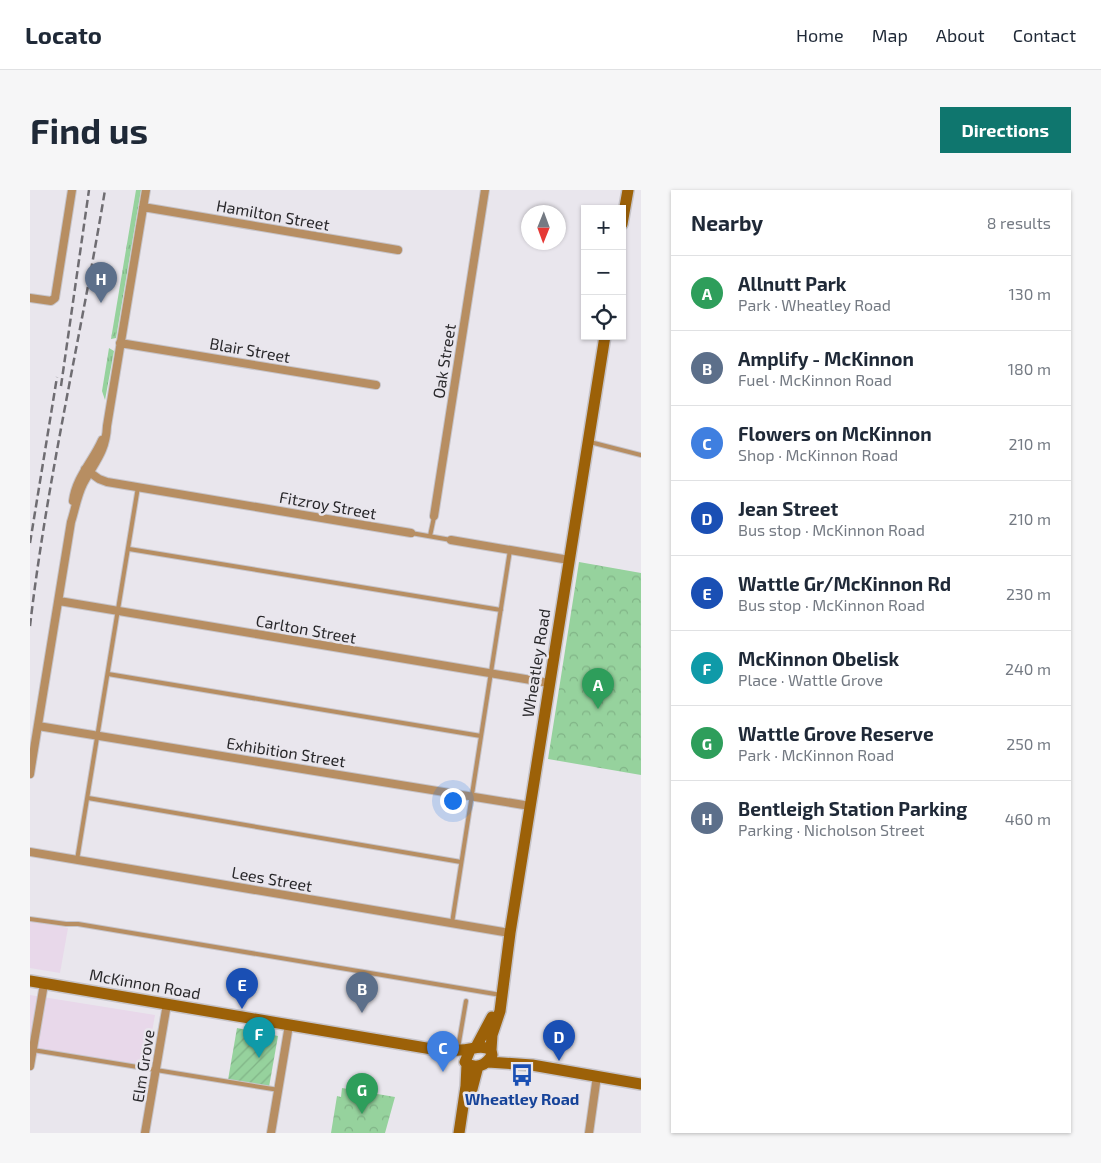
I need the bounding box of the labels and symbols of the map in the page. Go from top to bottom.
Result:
street label: Hamilton Street [215,195,331,234]
north arrow [521,205,566,250]
pin: H [85,262,117,303]
street label: Oak Street [428,322,459,400]
street label: Blair Street [208,333,292,366]
street label: Fitzroy Street [278,487,378,522]
street label: Wheatley Road [518,607,553,719]
street label: Carlton Street [254,610,358,647]
pin: A [582,668,614,709]
street label: Exhibition Street [225,733,347,770]
your location [440,788,466,814]
street label: Lees Street [230,862,314,895]
street label: McKinnon Road [88,964,202,1003]
pin: E [226,968,258,1009]
pin: B [346,972,378,1013]
pin: F [243,1017,275,1058]
pin: D [543,1020,575,1061]
street label: Elm Grove [127,1028,158,1104]
pin: C [427,1031,459,1072]
bus stop icon: Wheatley Road [509,1062,535,1088]
pin: G [346,1073,378,1114]
place label: Wheatley Road [465,1089,579,1109]

